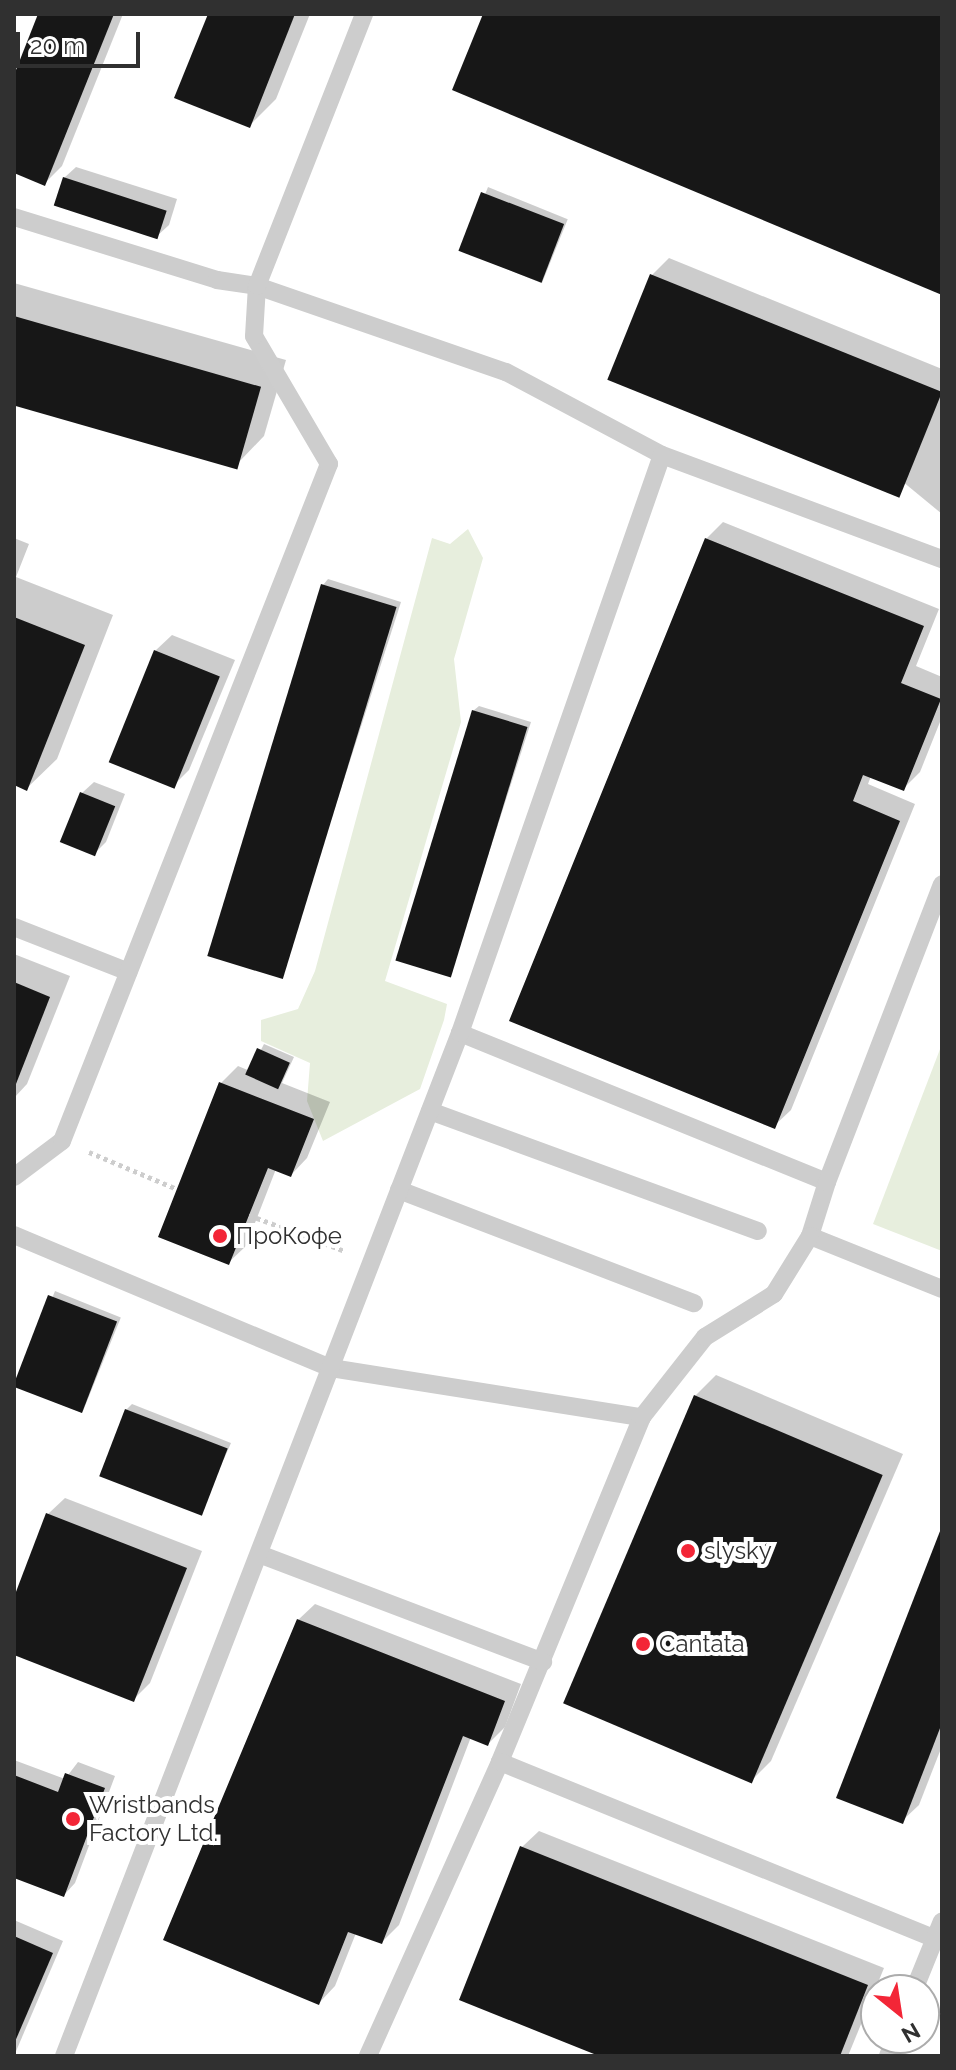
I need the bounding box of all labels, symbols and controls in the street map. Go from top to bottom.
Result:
scale bar [20,16,144,66]
text: 20 m [30,31,85,60]
place label: ПроКофе [236,1222,342,1250]
marker: ПроКофе [211,1227,229,1245]
place label: slysky [704,1537,772,1565]
marker: slysky [679,1542,697,1560]
place label: Cantata [659,1630,745,1658]
marker: Cantata [634,1635,652,1653]
place label: Wristbands Factory Ltd. [89,1791,219,1847]
marker: Wristbands Factory Ltd. [64,1810,82,1828]
north arrow [860,1974,940,2054]
text: N [897,2018,925,2049]

